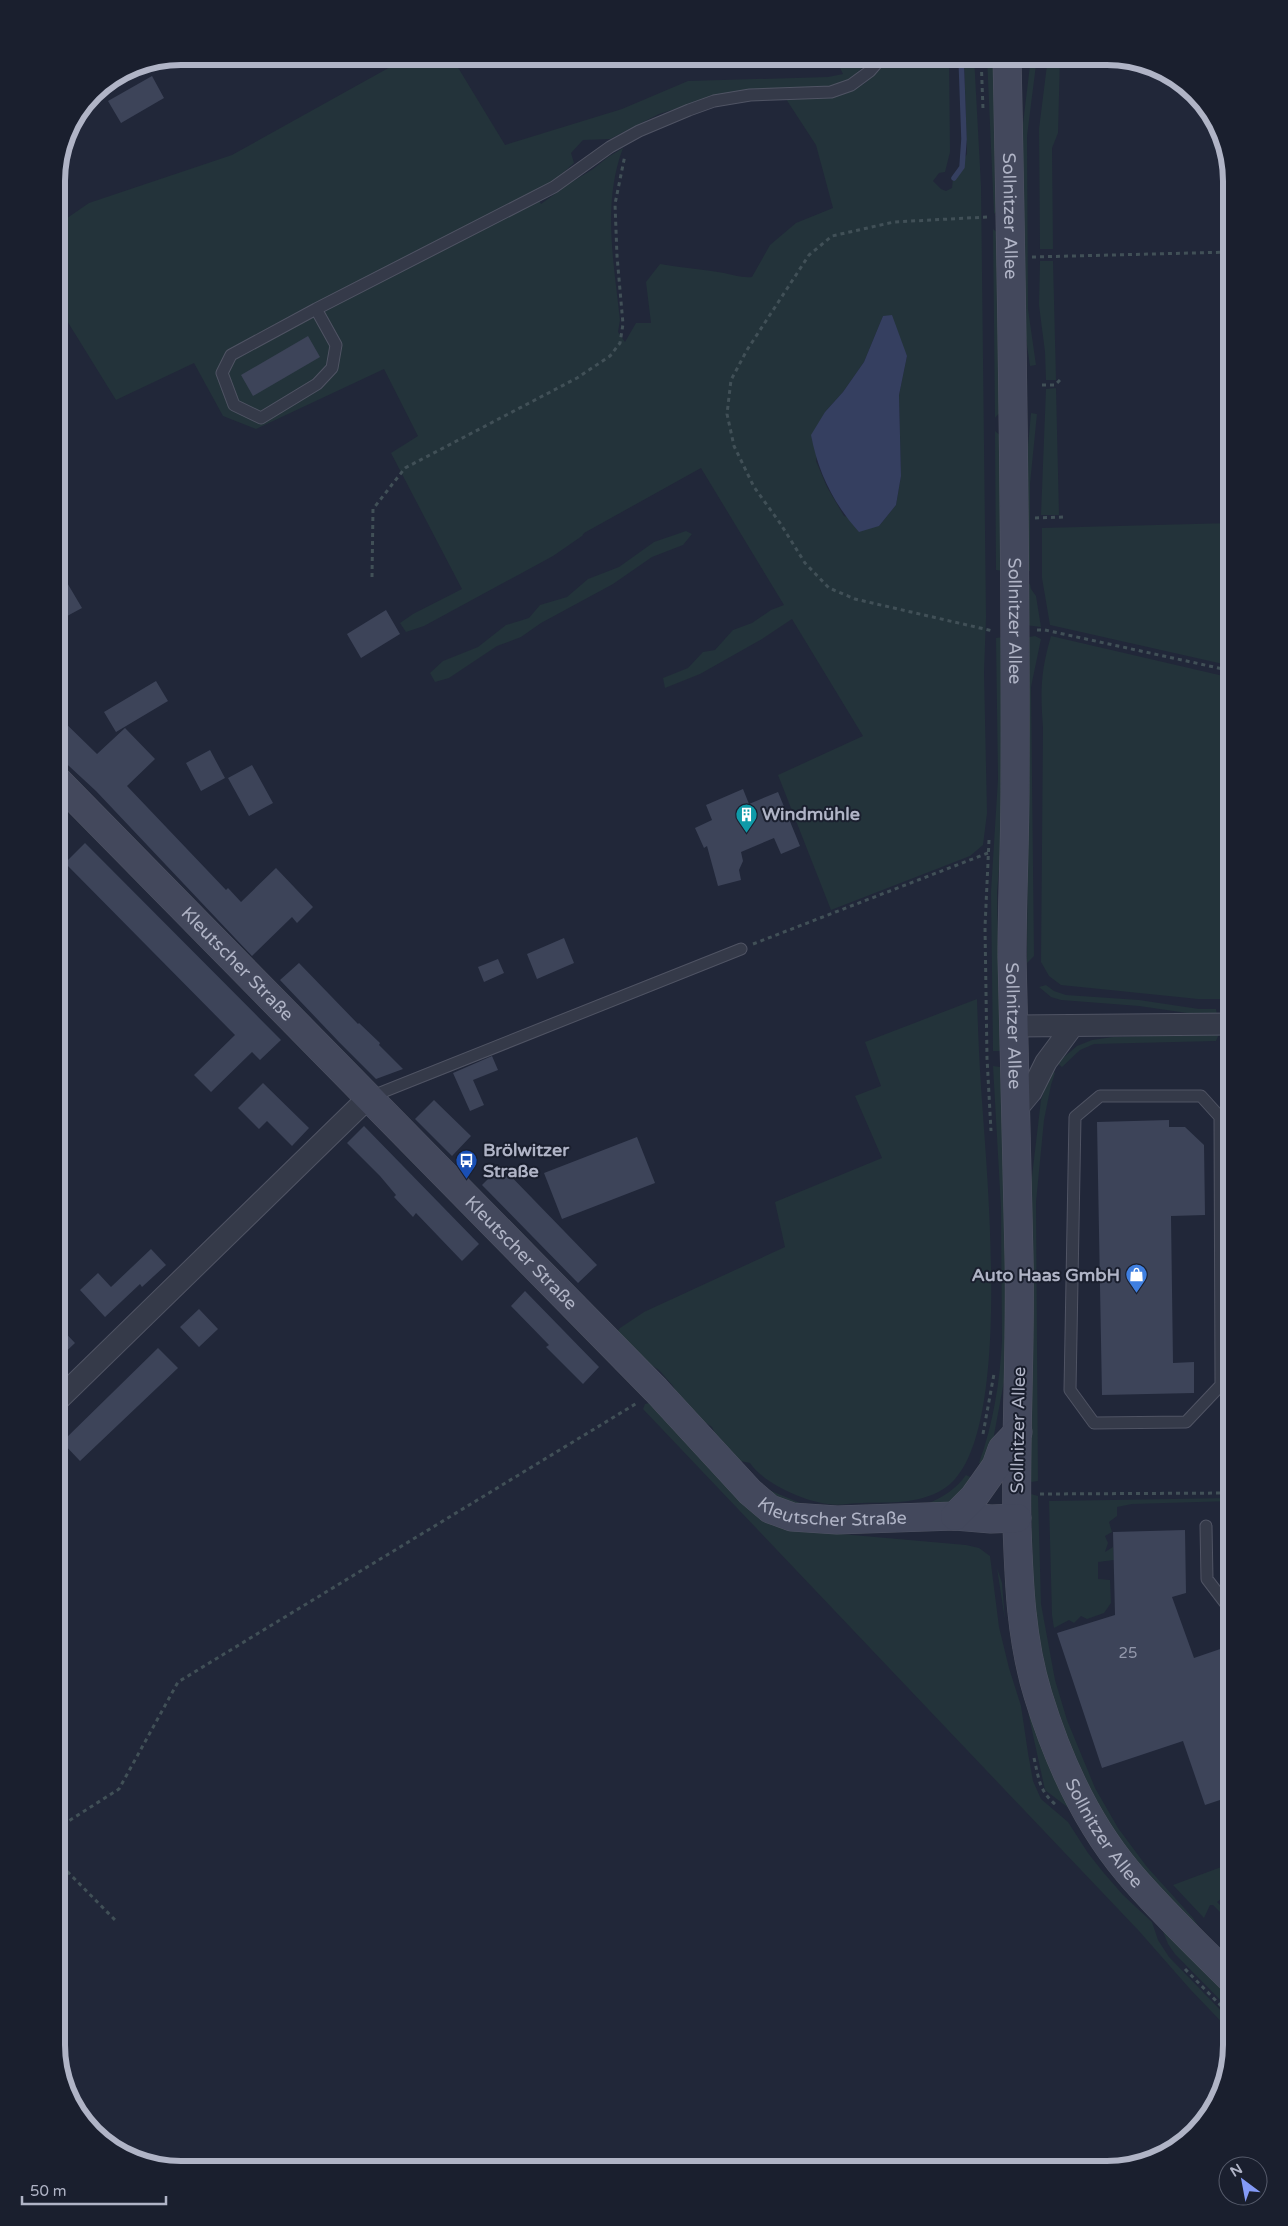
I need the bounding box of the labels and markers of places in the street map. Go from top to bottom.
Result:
building icon: Windmühle [734,802,758,833]
place label: Windmühle [762,803,860,825]
place label: Brölwitzer Straße [483,1139,570,1182]
bus stop icon: Brölwitzer Straße [455,1148,479,1179]
shop icon: Auto Haas GmbH [1124,1263,1148,1294]
place label: Auto Haas GmbH [972,1264,1120,1286]

